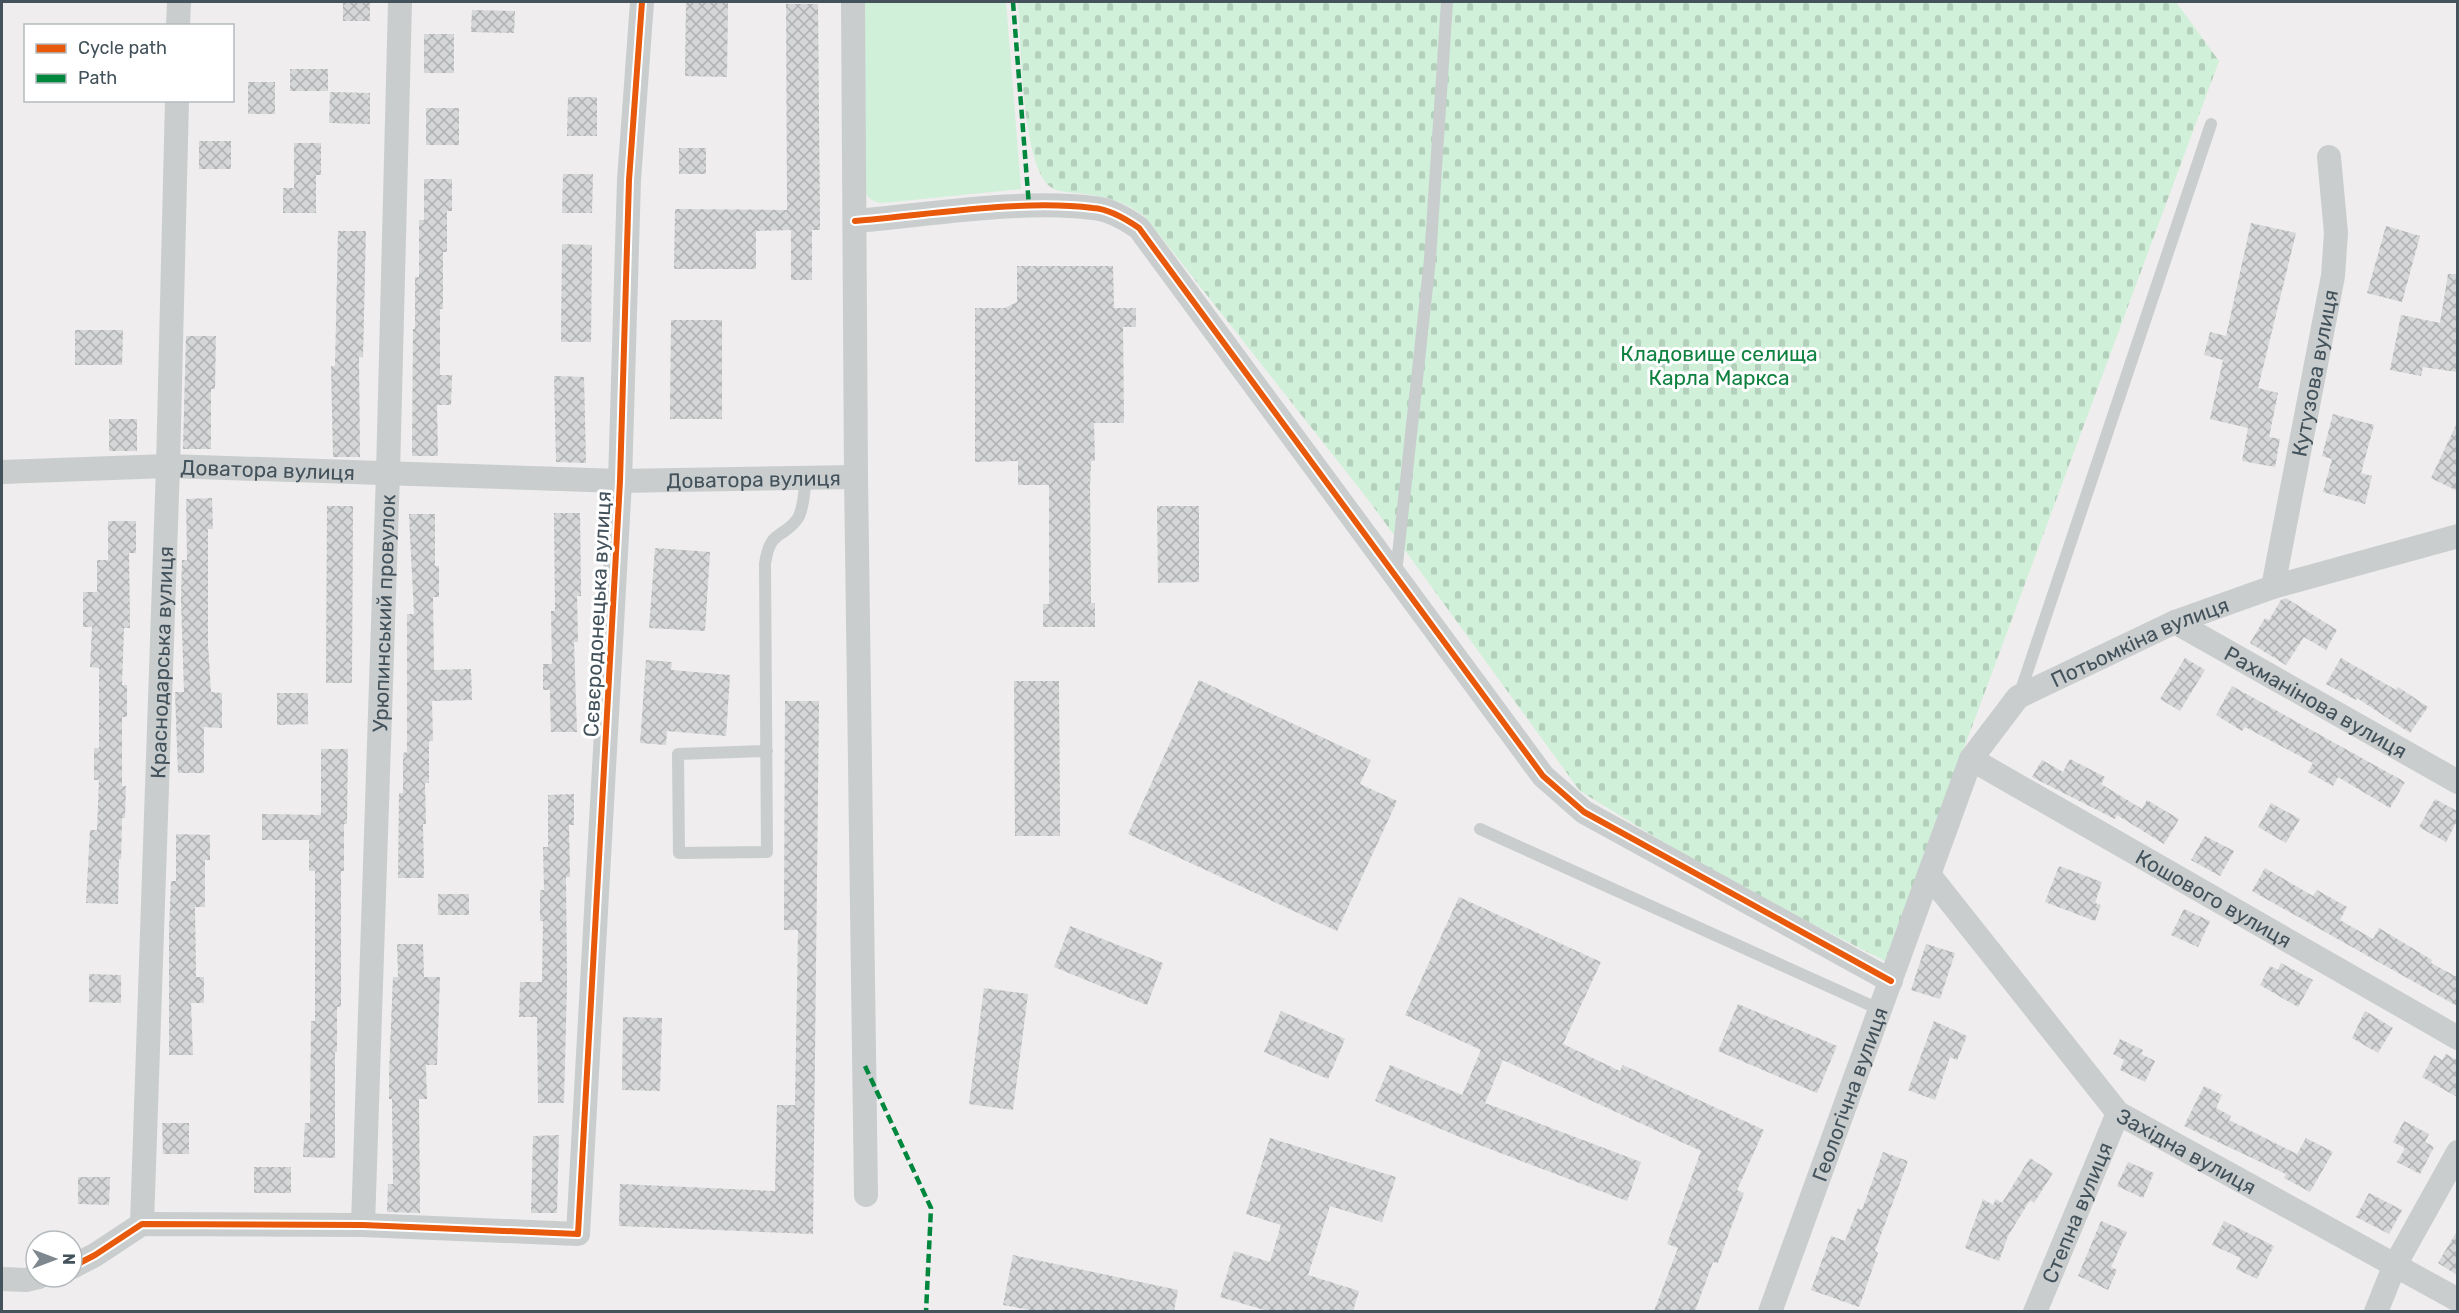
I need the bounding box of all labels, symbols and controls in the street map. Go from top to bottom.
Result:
legend [24,24,234,102]
text: Cycle path [78,37,167,59]
text: Path [78,67,117,89]
street label: Кутузова вулиця [2286,287,2343,459]
park label: Кладовище селища Карла Маркса [1620,341,1818,390]
street label: Доватора вулиця [180,454,355,485]
street label: Доватора вулиця [666,465,841,493]
street label: Сєвєродонецька вулиця [578,490,616,738]
street label: Урюпинський провулок [367,494,400,733]
street label: Краснодарська вулиця [145,545,178,779]
street label: Потьомкіна вулиця [2046,591,2232,692]
street label: Рахманінова вулиця [2220,640,2412,763]
street label: Кошового вулиця [2132,844,2296,953]
street label: Геологічна вулиця [1806,1003,1892,1184]
street label: Західна вулиця [2113,1102,2261,1199]
street label: Степна вулиця [2036,1138,2117,1287]
north arrow [24,1229,84,1289]
text: N [59,1253,78,1265]

